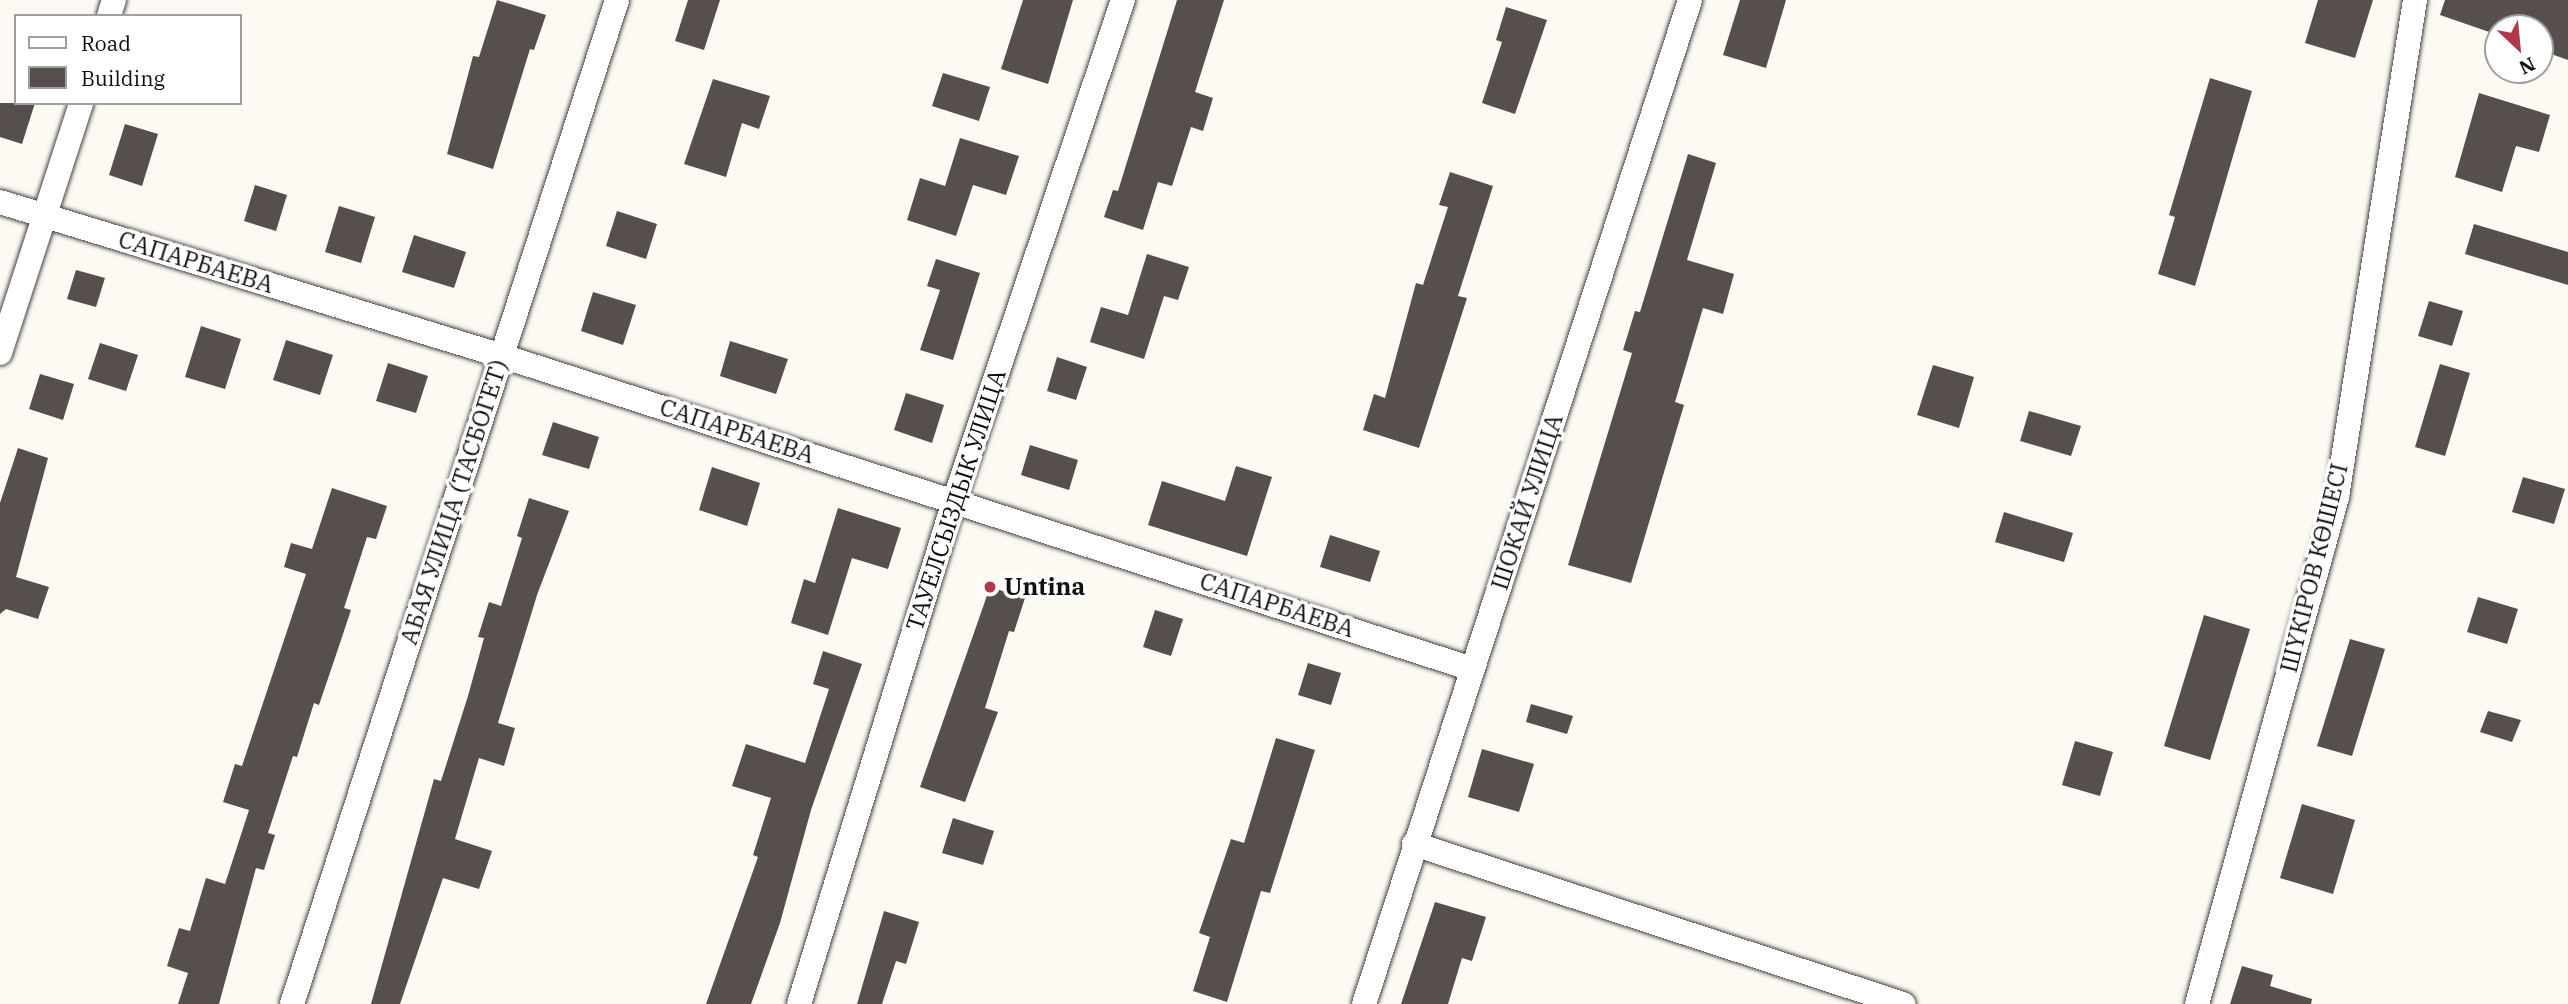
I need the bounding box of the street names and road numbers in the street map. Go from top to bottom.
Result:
street label: САПАРБАЕВА [115,225,277,299]
street label: АБАЯ УЛИЦА (ТАСБОГЕТ) [394,356,514,648]
street label: ТАУЕЛСЫЗДЫК УЛИЦА [900,366,1012,634]
street label: САПАРБАЕВА [656,392,818,470]
street label: ШОКАЙ УЛИЦА [1485,410,1569,594]
street label: ШҮКІРОВ КӨШЕСІ [2274,460,2354,676]
street label: САПАРБАЕВА [1196,566,1358,644]

